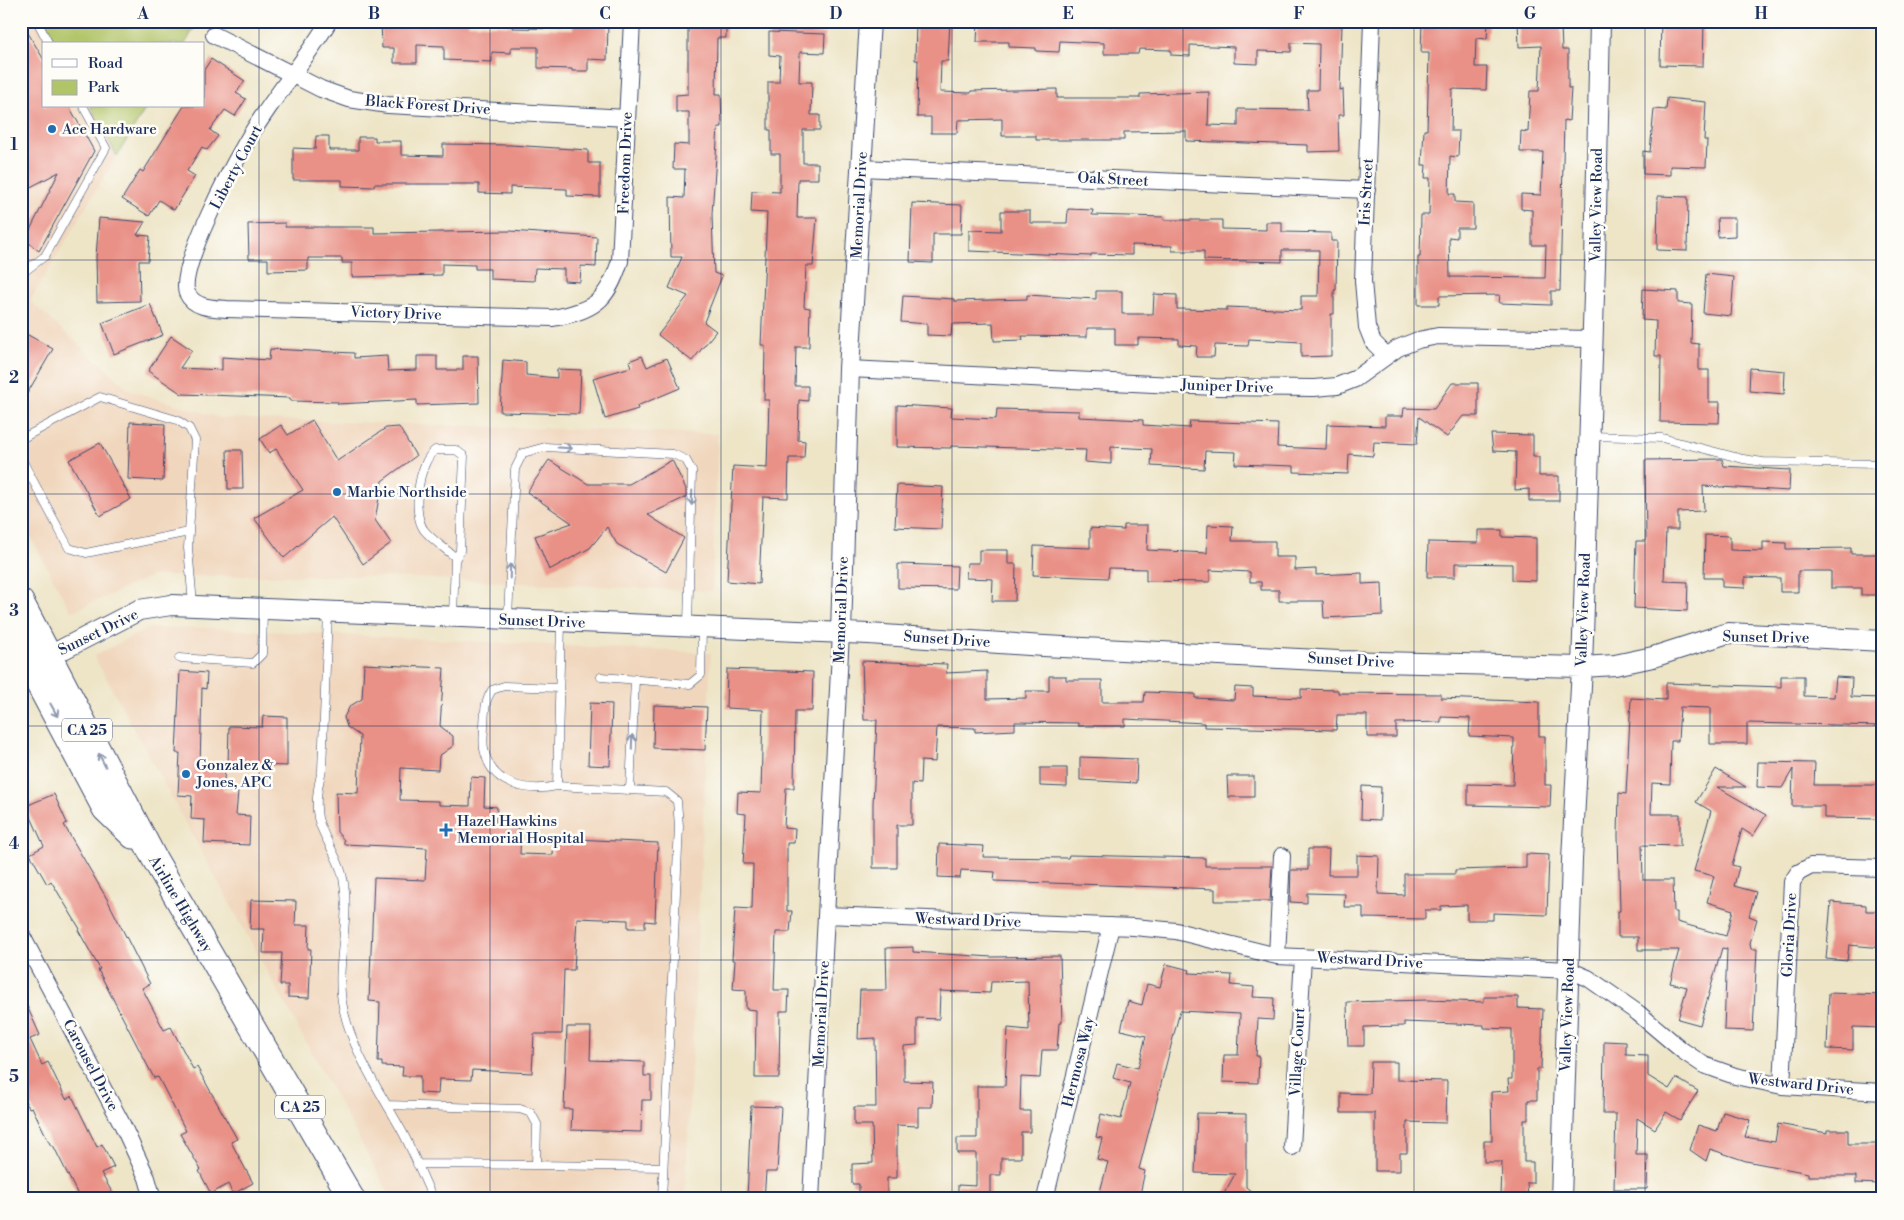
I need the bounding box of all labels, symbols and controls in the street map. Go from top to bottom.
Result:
text: A [136,4,149,24]
text: B [368,4,380,24]
text: C [599,4,611,24]
text: D [830,4,843,24]
text: E [1062,4,1074,24]
text: F [1293,4,1305,24]
text: G [1524,4,1537,24]
text: H [1754,4,1768,24]
legend [42,42,205,108]
text: Road [88,54,123,73]
text: Park [88,78,120,97]
street label: Black Forest Drive [364,92,491,119]
street label: Freedom Drive [614,111,637,215]
place label: Ace Hardware [61,120,157,139]
street label: Liberty Court [206,121,267,213]
marker: Ace Hardware [46,123,58,135]
text: 1 [10,135,18,155]
street label: Valley View Road [1586,147,1607,263]
street label: Memorial Drive [847,151,872,259]
street label: Iris Street [1355,157,1378,226]
street label: Oak Street [1077,168,1150,191]
street label: Victory Drive [349,302,442,325]
text: 2 [9,368,19,388]
street label: Juniper Drive [1179,375,1274,398]
one-way arrow [557,443,573,452]
place label: Marbie Northside [347,483,467,502]
marker: Marbie Northside [331,486,343,498]
one-way arrow [687,490,696,506]
street label: Valley View Road [1572,552,1595,669]
street label: Memorial Drive [830,556,853,664]
one-way arrow [506,563,515,579]
text: 3 [9,601,19,621]
street label: Sunset Drive [55,605,141,660]
street label: Sunset Drive [498,610,586,633]
street label: Sunset Drive [903,627,991,652]
street label: Sunset Drive [1722,627,1810,648]
street label: Sunset Drive [1307,649,1395,672]
one-way arrow [49,702,59,716]
road number: CA 25 [62,718,112,742]
one-way arrow [628,734,637,750]
one-way arrow [97,753,106,768]
place label: Gonzalez & Jones, APC [195,756,274,792]
marker: Gonzalez & Jones, APC [180,768,192,780]
place label: Hazel Hawkins Memorial Hospital [457,812,585,848]
marker: Hazel Hawkins Memorial Hospital [439,823,453,837]
text: 4 [9,834,20,854]
street label: Airline Highway [144,852,217,957]
street label: Gloria Drive [1778,892,1801,978]
street label: Westward Drive [913,909,1021,932]
street label: Westward Drive [1315,948,1424,973]
street label: Valley View Road [1556,957,1579,1074]
street label: Memorial Drive [809,960,834,1068]
street label: Village Court [1286,1006,1309,1098]
street label: Hermosa Way [1058,1014,1099,1109]
street label: Carousel Drive [58,1016,123,1114]
text: 5 [9,1067,19,1087]
street label: Westward Drive [1746,1069,1855,1100]
road number: CA 25 [275,1096,325,1118]

